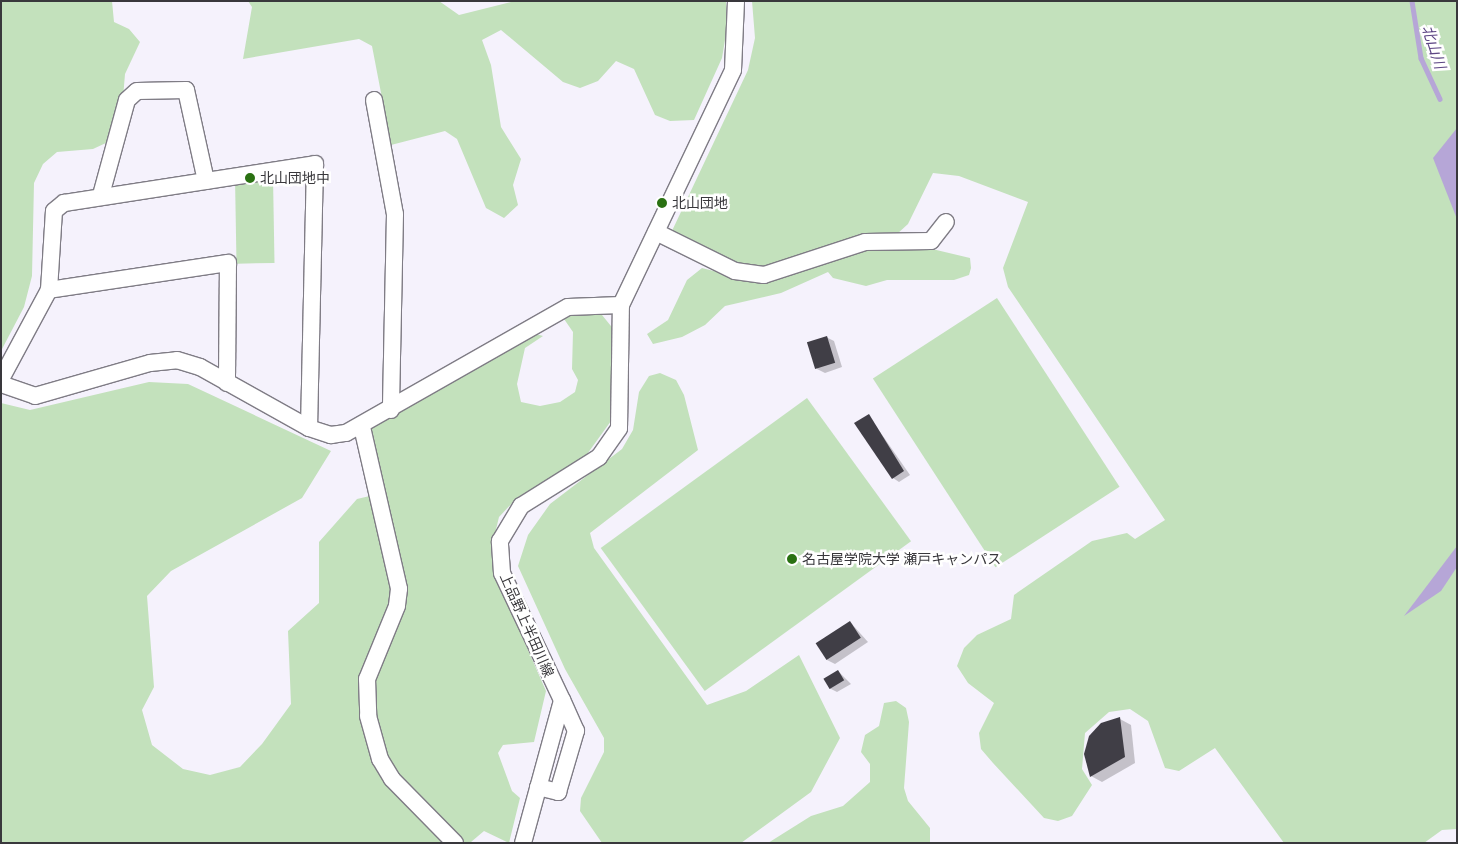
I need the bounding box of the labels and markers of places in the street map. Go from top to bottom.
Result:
place label: 北山団地中 [260,170,330,186]
marker: 北山団地中 [244,172,256,184]
place label: 北山団地 [672,195,728,211]
marker: 北山団地 [656,197,668,209]
place label: 名古屋学院大学 瀬戸キャンパス [802,551,1001,567]
marker: 名古屋学院大学 瀬戸キャンパス [786,553,798,565]

